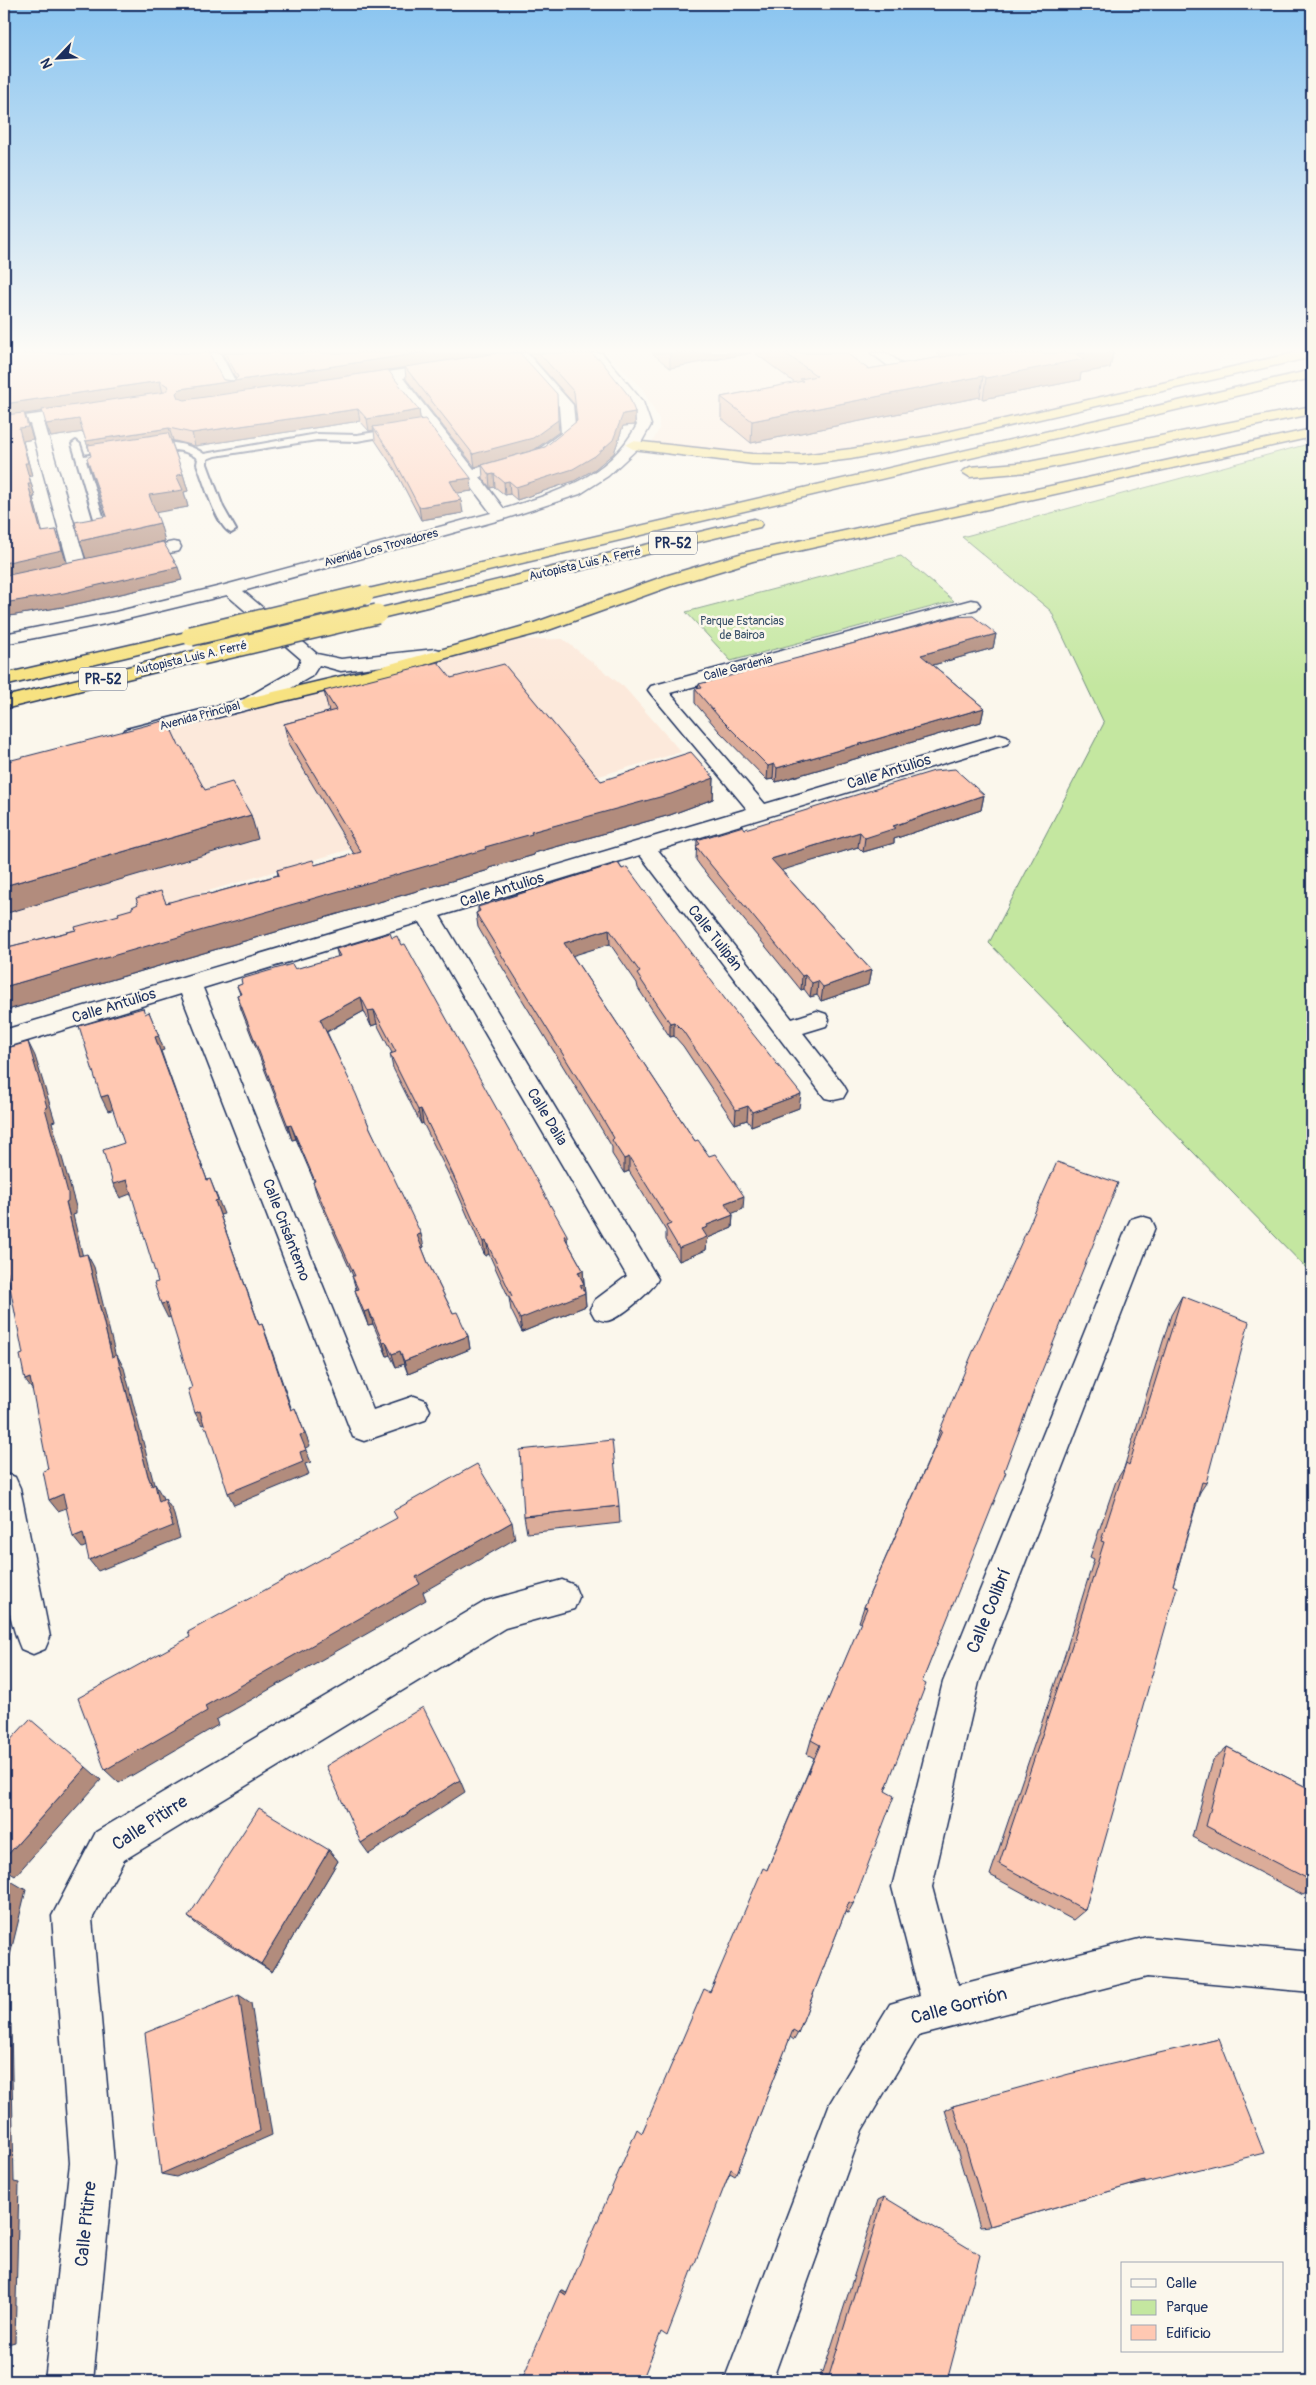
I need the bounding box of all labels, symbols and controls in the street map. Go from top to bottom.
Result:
north arrow [32,32,82,82]
text: N [37,55,56,71]
street label: Avenida Los Trovadores [322,525,440,570]
road number: PR-52 [649,532,697,554]
street label: Autopista Luis A. Ferré [527,544,643,584]
park label: Parque Estancias de Bairoa [700,614,785,643]
street label: Autopista Luis A. Ferré [133,638,249,678]
street label: Calle Gardenia [702,651,775,684]
road number: PR-52 [79,668,127,691]
street label: Avenida Principal [158,698,242,734]
street label: Calle Antulios [845,750,934,794]
street label: Calle Antulios [458,868,547,912]
street label: Calle Tulipán [683,901,747,975]
street label: Calle Antulios [70,984,159,1028]
street label: Calle Dalia [522,1085,572,1149]
street label: Calle Crisántemo [258,1176,314,1284]
street label: Calle Colibrí [962,1565,1016,1657]
street label: Calle Pitirre [108,1790,192,1856]
street label: Calle Gorrión [908,1982,1010,2030]
street label: Calle Pitirre [70,2180,102,2268]
legend [1121,2262,1284,2352]
text: Calle [1166,2274,1197,2293]
text: Parque [1166,2298,1209,2317]
text: Edificio [1166,2324,1211,2343]

